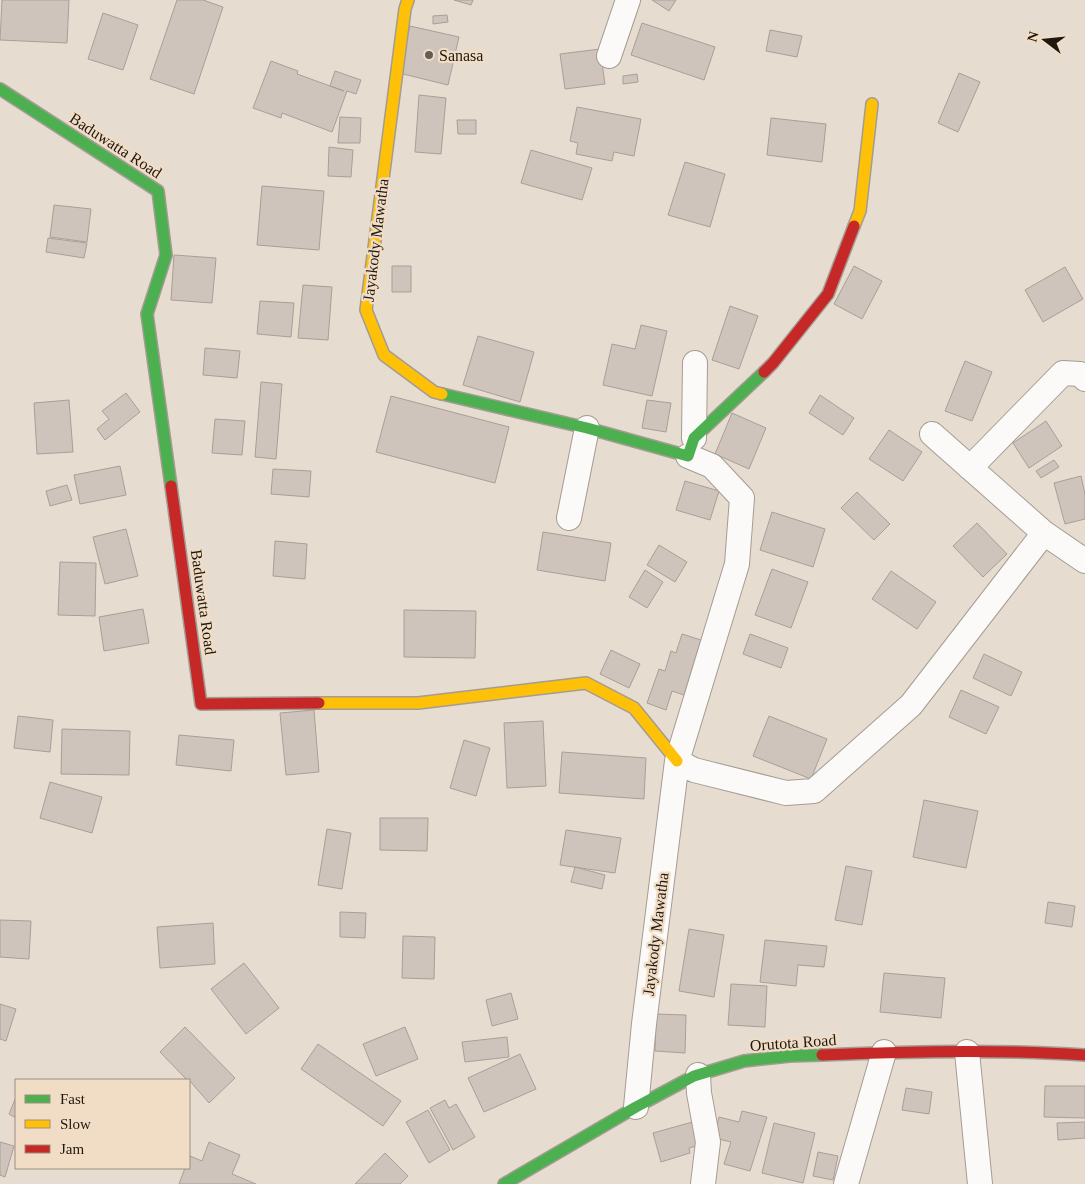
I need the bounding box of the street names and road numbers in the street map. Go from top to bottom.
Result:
street label: Baduwatta Road [67,109,165,181]
street label: Jayakody Mawatha [360,178,392,303]
street label: Baduwatta Road [188,548,219,656]
street label: Jayakody Mawatha [640,872,672,997]
street label: Orutota Road [749,1031,837,1054]

